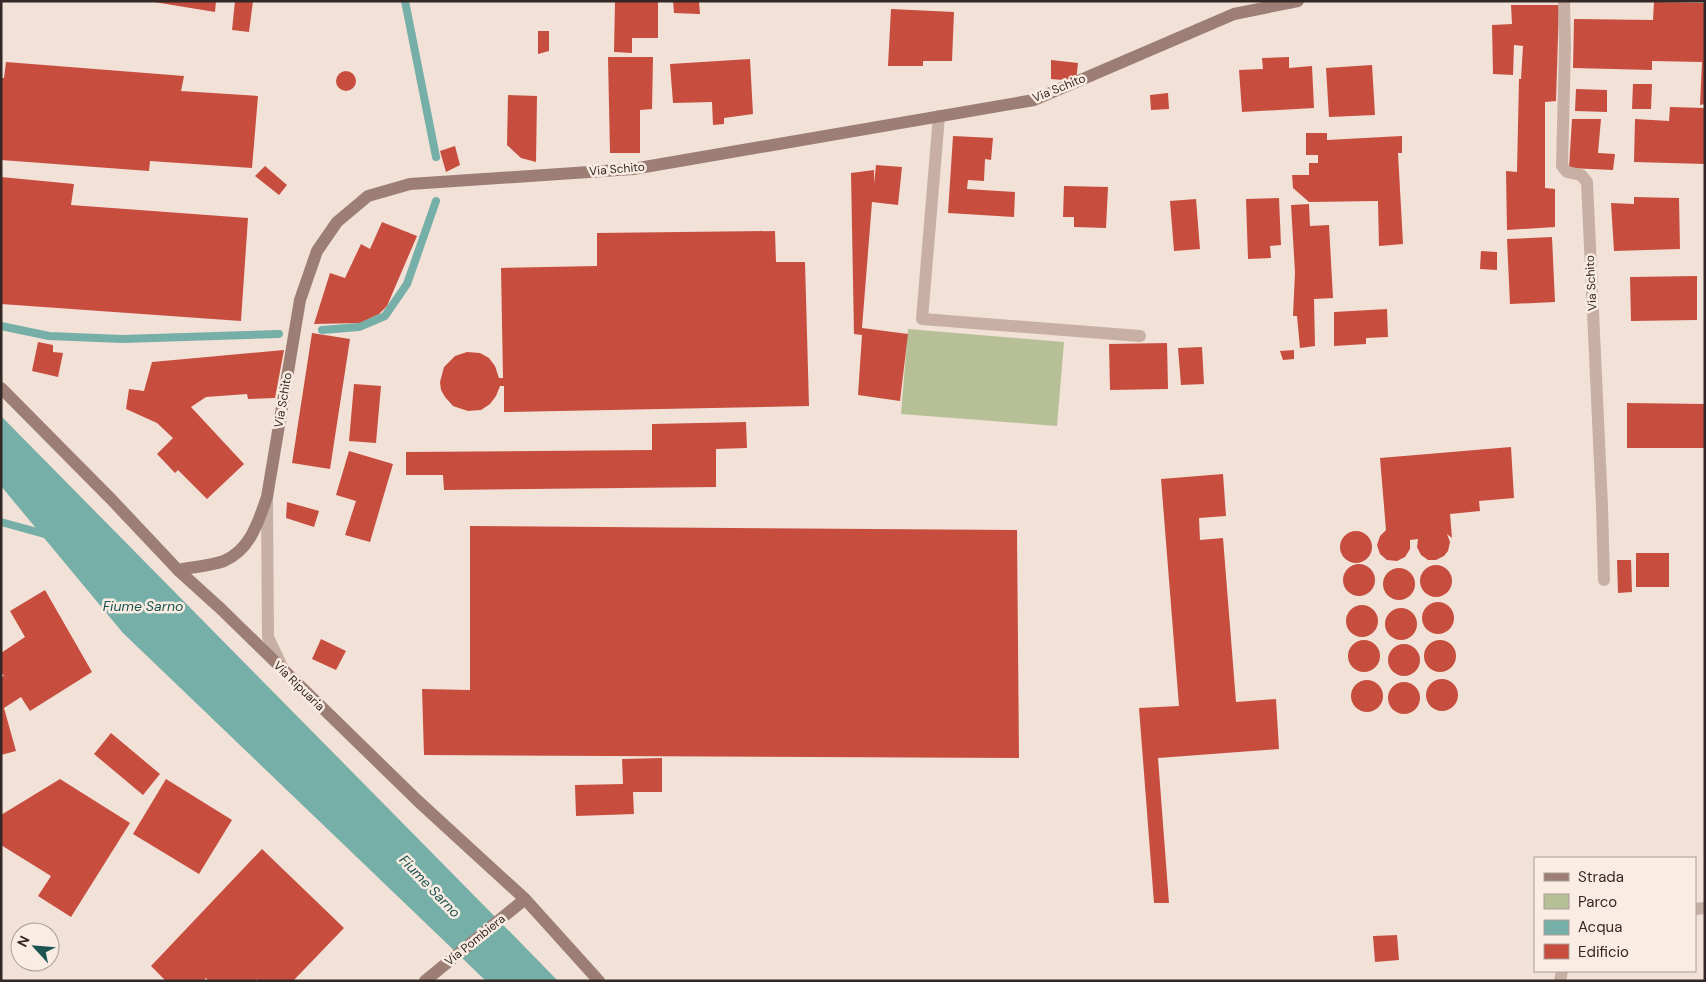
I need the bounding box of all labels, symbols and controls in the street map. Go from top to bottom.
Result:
street label: Via Schito [1030,70,1088,106]
street label: Via Schito [588,159,646,179]
street label: Via Schito [1582,255,1600,311]
street label: Via Schito [270,371,296,429]
water label: Fiume Sarno [103,597,183,615]
street label: Via Ripuaria [270,658,328,714]
water label: Fiume Sarno [396,851,464,921]
legend [1534,857,1696,972]
text: Strada [1578,867,1624,887]
text: Parco [1578,892,1617,912]
street label: Via Pombiera [442,911,508,969]
text: Acqua [1578,917,1622,937]
north arrow [10,922,60,972]
text: N [13,933,34,950]
text: Edificio [1578,942,1629,962]

